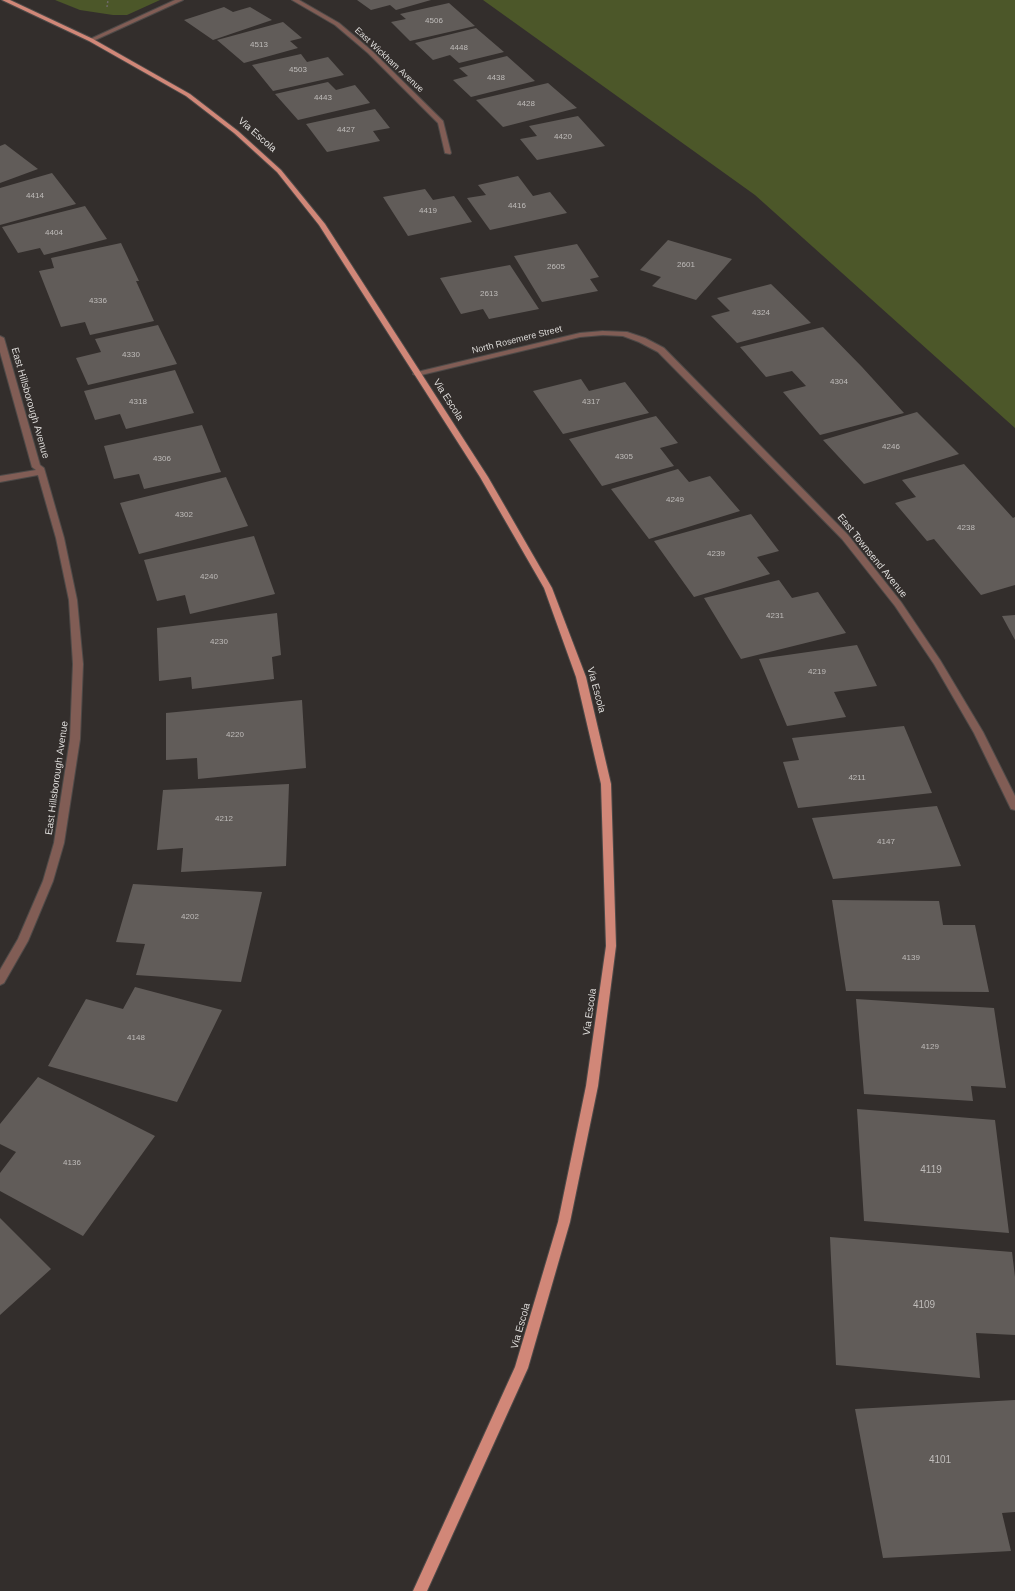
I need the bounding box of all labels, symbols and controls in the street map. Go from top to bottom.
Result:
house number: 4506 [425,16,443,26]
street label: East Wickham Avenue [352,25,426,95]
house number: 4513 [250,40,268,50]
house number: 4448 [450,43,468,53]
house number: 4503 [289,65,307,75]
house number: 4438 [487,73,505,83]
house number: 4443 [314,93,332,103]
house number: 4428 [517,99,535,109]
street label: Via Escola [235,115,279,155]
house number: 4427 [337,125,355,135]
house number: 4420 [554,132,572,142]
house number: 4414 [26,191,44,201]
house number: 4416 [508,201,526,211]
house number: 4419 [419,206,437,216]
house number: 4404 [45,228,63,238]
house number: 2601 [677,260,695,270]
house number: 2605 [547,262,565,272]
house number: 2613 [480,289,498,299]
house number: 4336 [89,296,107,306]
house number: 4324 [752,308,770,318]
street label: North Rosemere Street [471,324,563,356]
street label: East Hillsborough Avenue [8,346,52,460]
house number: 4330 [122,350,140,360]
street label: Via Escola [430,377,466,423]
house number: 4304 [830,377,848,387]
house number: 4318 [129,397,147,407]
house number: 4317 [582,397,600,407]
house number: 4246 [882,442,900,452]
house number: 4305 [615,452,633,462]
house number: 4306 [153,454,171,464]
house number: 4249 [666,495,684,505]
house number: 4302 [175,510,193,520]
street label: East Townsend Avenue [835,512,909,600]
house number: 4238 [957,523,975,533]
house number: 4239 [707,549,725,559]
house number: 4240 [200,572,218,582]
house number: 4231 [766,611,784,621]
house number: 4230 [210,637,228,647]
street label: Via Escola [584,666,608,714]
house number: 4219 [808,667,826,677]
street label: East Hillsborough Avenue [43,720,71,836]
house number: 4220 [226,730,244,740]
house number: 4211 [848,773,866,783]
house number: 4212 [215,814,233,824]
house number: 4147 [877,837,895,847]
house number: 4202 [181,912,199,922]
house number: 4139 [902,953,920,963]
street label: Via Escola [581,988,599,1036]
house number: 4148 [127,1033,145,1043]
house number: 4129 [921,1042,939,1052]
house number: 4136 [63,1158,81,1168]
house number: 4119 [920,1164,942,1176]
house number: 4109 [913,1299,935,1311]
street label: Via Escola [509,1302,533,1350]
house number: 4101 [929,1454,951,1466]

